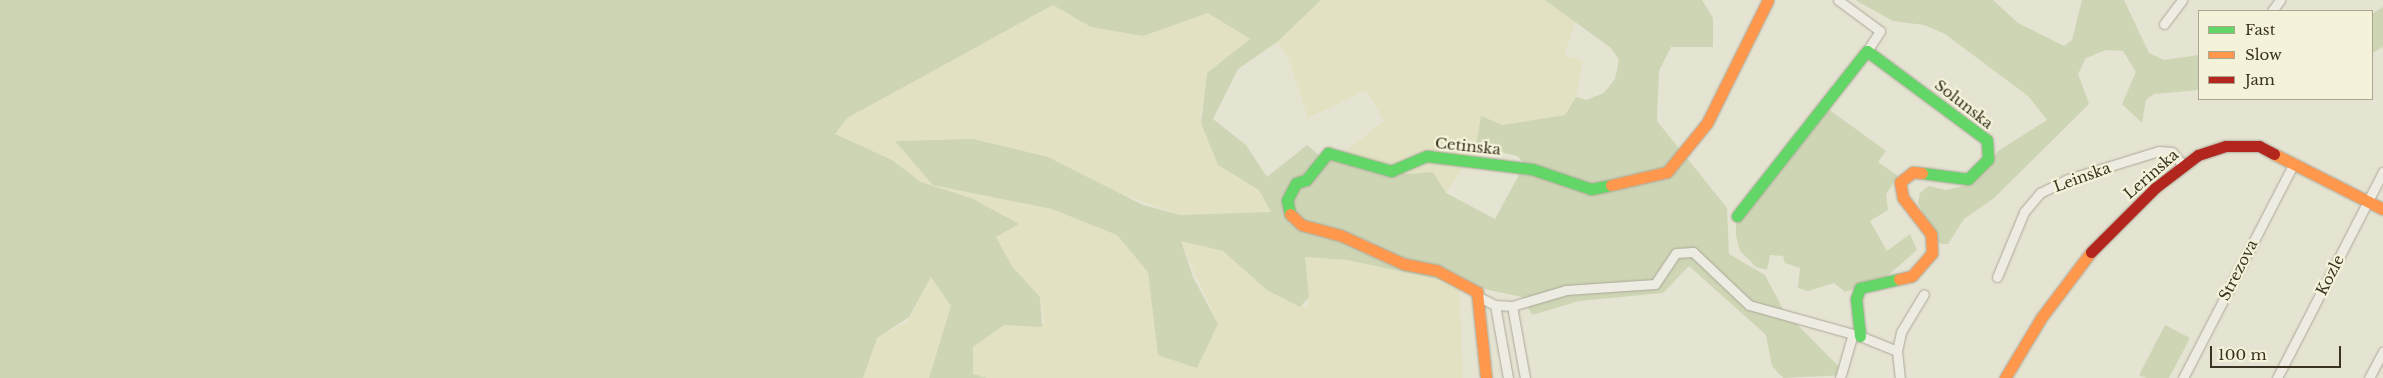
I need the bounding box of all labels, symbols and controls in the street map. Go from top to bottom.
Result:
legend [2198,10,2373,100]
text: Fast [2245,20,2275,39]
text: Slow [2245,45,2282,64]
text: Jam [2245,70,2275,89]
street label: Solunska [1931,76,1997,132]
street label: Cetinska [1434,134,1502,158]
street label: Lerinska [2120,145,2182,203]
street label: Leinska [2051,158,2113,196]
street label: Strezova [2215,236,2261,304]
street label: Kozle [2312,252,2348,298]
scale bar [2213,336,2344,368]
text: 100 m [2218,345,2267,364]

